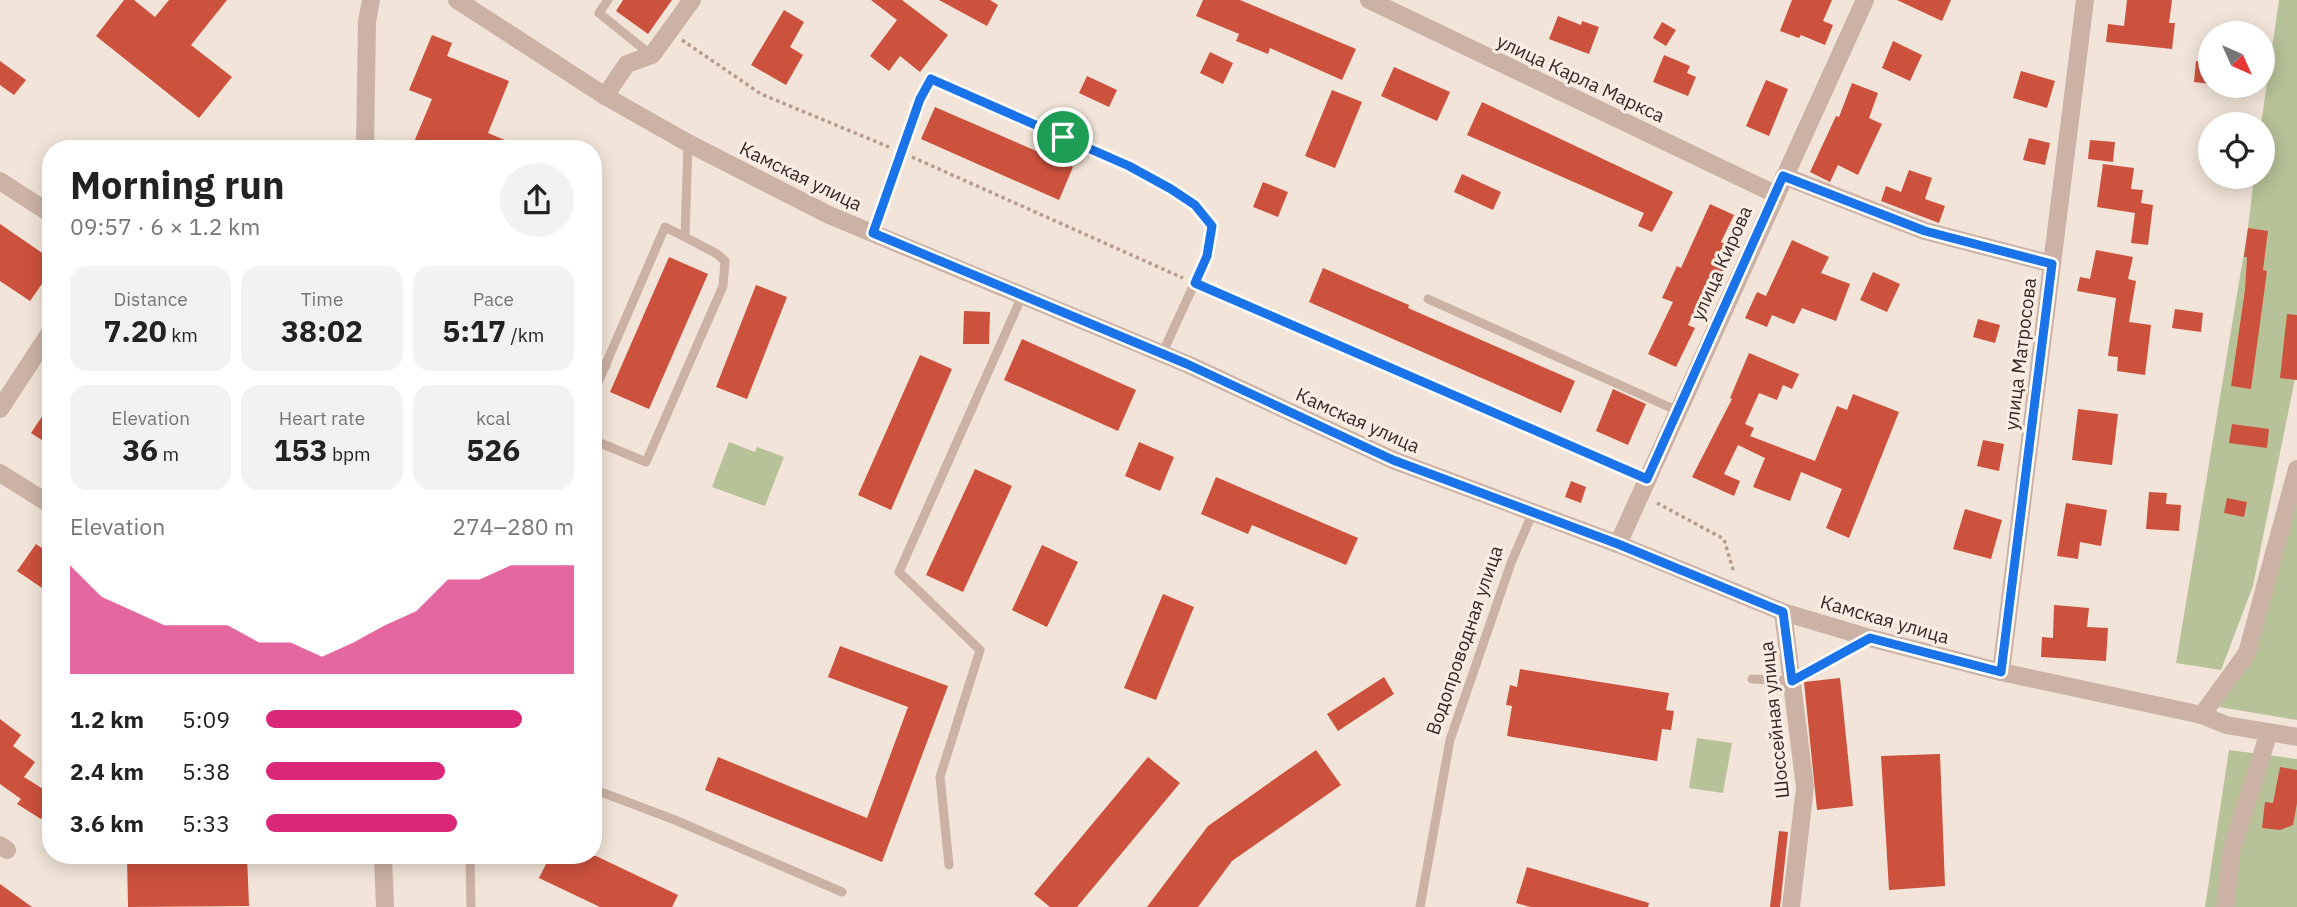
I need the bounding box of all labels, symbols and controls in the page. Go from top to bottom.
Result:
north arrow [2198,21,2275,98]
map controls [2198,21,2275,189]
street label: улица Карла Маркса [1493,29,1669,127]
pin [1033,107,1093,167]
button: locate [2198,112,2275,189]
icon: arrive [1044,118,1082,156]
street label: Камская улица [736,136,866,216]
text: Morning run [70,160,285,209]
button: share [500,163,574,237]
street label: улица Кирова [1685,202,1757,324]
text: 09:57 · 6 × 1.2 km [70,211,260,241]
street label: улица Матросова [1999,276,2041,432]
text: Distance [114,287,188,311]
text: Time [301,287,343,311]
text: Pace [473,287,514,311]
text: 7.20 [103,311,167,350]
text: 38:02 [281,311,363,350]
text: 5:17 [442,311,506,350]
text: km [167,323,198,347]
text: /km [506,323,544,347]
street label: Камская улица [1292,382,1424,458]
text: Elevation [111,406,190,430]
text: Heart rate [279,406,365,430]
text: kcal [476,406,511,430]
text: 36 [122,430,158,469]
text: 153 [273,430,327,469]
text: 526 [466,430,520,469]
text: m [158,442,179,466]
text: bpm [327,442,371,466]
text: Elevation [70,511,165,541]
text: 274–280 m [452,511,574,541]
street label: Водопроводная улица [1420,542,1508,738]
street label: Камская улица [1818,589,1952,649]
street label: Шоссейная улица [1754,640,1794,800]
text: 1.2 km [70,704,144,734]
text: 5:09 [182,704,230,734]
text: 2.4 km [70,756,144,786]
text: 5:38 [182,756,230,786]
text: 3.6 km [70,808,144,838]
text: 5:33 [182,808,230,838]

